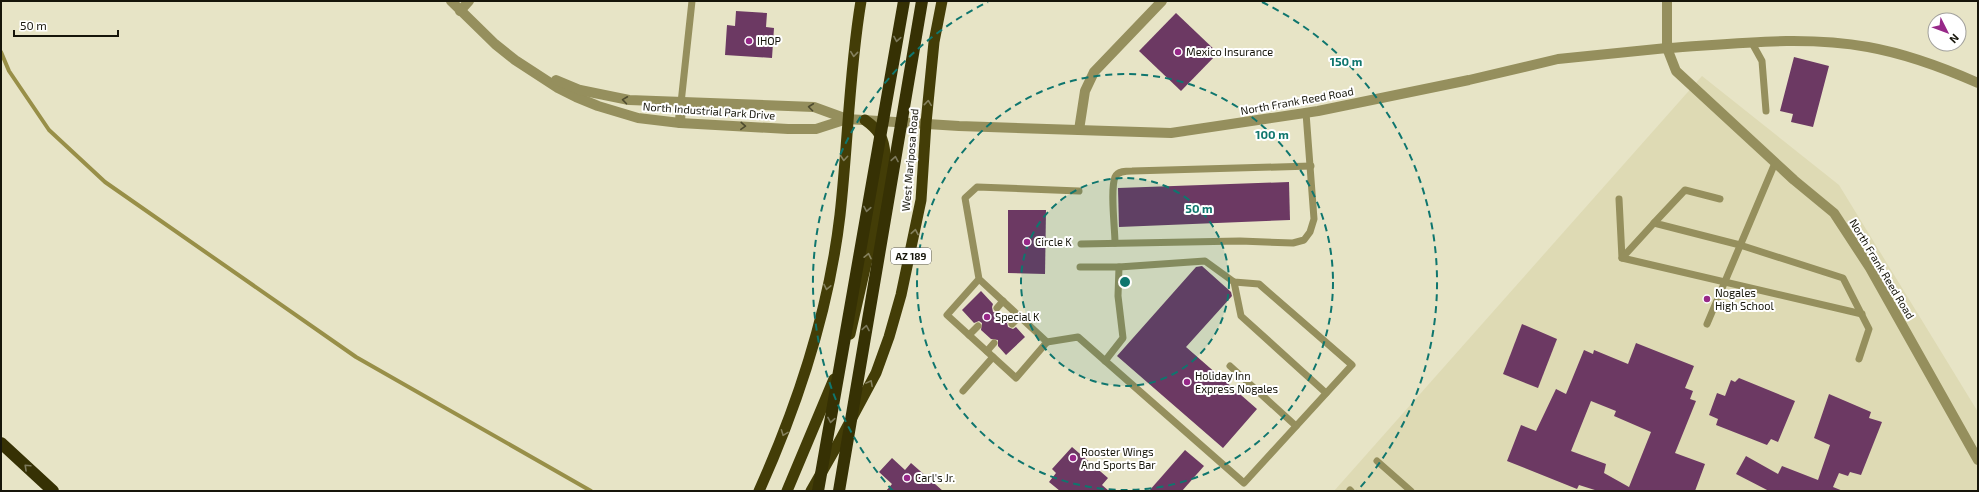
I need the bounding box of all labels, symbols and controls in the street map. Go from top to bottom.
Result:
scale bar [14,12,118,38]
north arrow [1927,12,1967,52]
text: 50 m [20,18,47,32]
text: N [1947,32,1962,46]
place label: IHOP [757,34,781,47]
marker: IHOP [744,36,754,46]
one-way arrow [893,36,902,43]
place label: Mexico Insurance [1186,45,1273,58]
marker: Mexico Insurance [1173,47,1183,57]
one-way arrow [850,51,859,57]
text: 150 m [1330,54,1362,68]
street label: North Frank Reed Road [1239,84,1354,117]
one-way arrow [622,96,628,105]
street label: North Industrial Park Drive [642,99,776,122]
one-way arrow [923,100,932,106]
one-way arrow [808,103,814,112]
street label: West Mariposa Road [899,108,920,212]
one-way arrow [740,122,746,130]
text: 100 m [1255,127,1289,141]
one-way arrow [840,155,849,161]
one-way arrow [890,156,899,162]
text: 50 m [1185,201,1213,215]
one-way arrow [864,206,872,212]
street label: North Frank Reed Road [1847,216,1918,321]
one-way arrow [910,229,919,236]
place label: Circle K [1035,235,1072,248]
marker: Circle K [1022,237,1032,247]
road number: AZ 189 [891,248,931,264]
one-way arrow [864,253,872,259]
centre of rings [1118,275,1132,289]
one-way arrow [823,284,831,290]
place label: Nogales High School [1715,286,1774,312]
marker: Nogales High School [1702,294,1712,304]
place label: Special K [995,310,1040,323]
marker: Special K [982,312,992,322]
one-way arrow [861,325,870,331]
place label: Holiday Inn Express Nogales [1195,369,1278,395]
marker: Holiday Inn Express Nogales [1182,377,1192,387]
one-way arrow [866,380,873,388]
one-way arrow [827,417,835,423]
one-way arrow [780,430,788,437]
place label: Rooster Wings And Sports Bar [1081,445,1156,471]
marker: Rooster Wings And Sports Bar [1068,453,1078,463]
one-way arrow [24,465,31,472]
place label: Carl's Jr. [915,471,955,484]
marker: Carl's Jr. [902,473,912,483]

